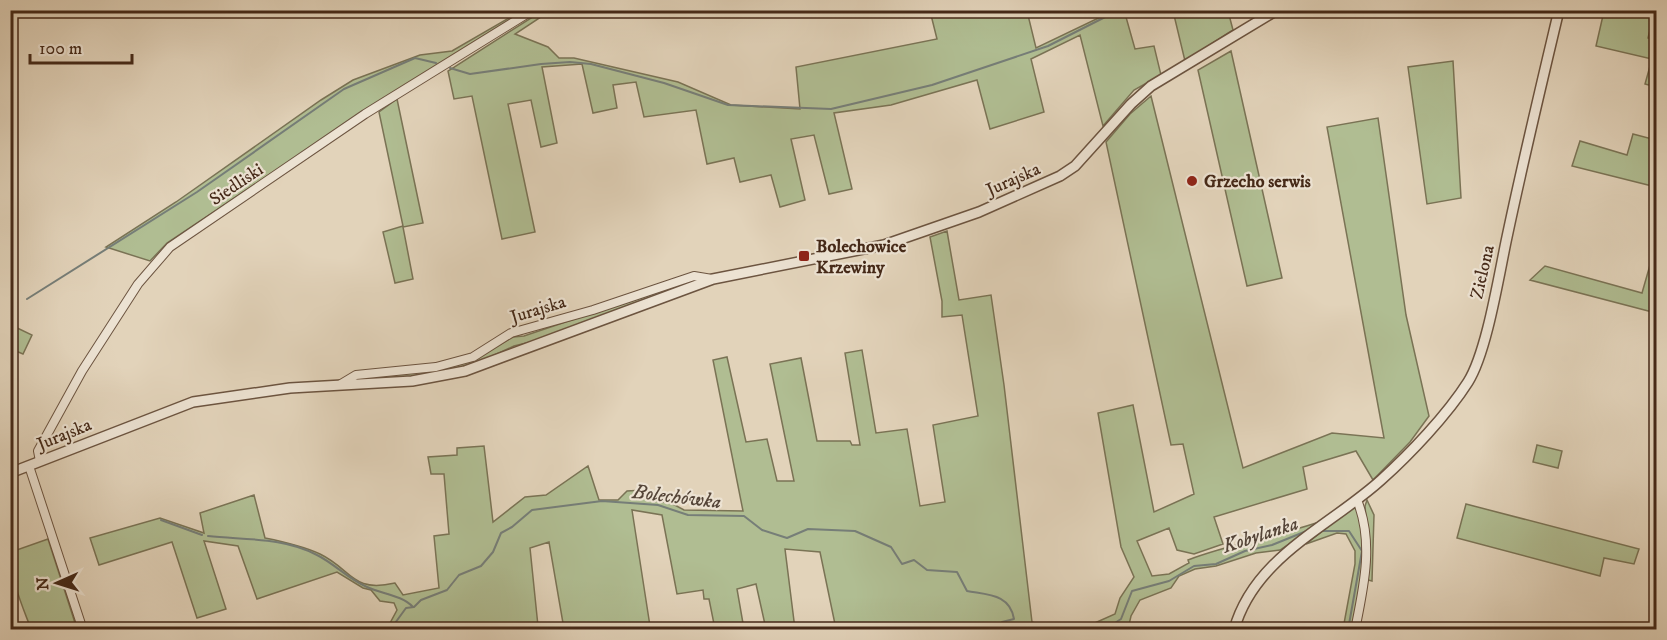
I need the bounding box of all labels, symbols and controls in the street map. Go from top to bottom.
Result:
scale bar [30,27,132,65]
text: 100 m [39,38,82,60]
street label: Jurajska [981,158,1044,202]
street label: Siedliski [205,159,268,211]
place label: Grzecho serwis [1204,171,1311,193]
marker: Grzecho serwis [1185,174,1199,188]
place label: Bolechowice Krzewiny [816,236,907,279]
street label: Zielona [1466,243,1500,301]
marker: Bolechowice Krzewiny [797,249,811,263]
street label: Jurajska [506,291,569,329]
street label: Jurajska [32,414,95,457]
water label: Bolechówka [630,480,722,515]
water label: Kobylanka [1218,511,1302,560]
north arrow [27,553,87,613]
text: N [33,577,53,591]

